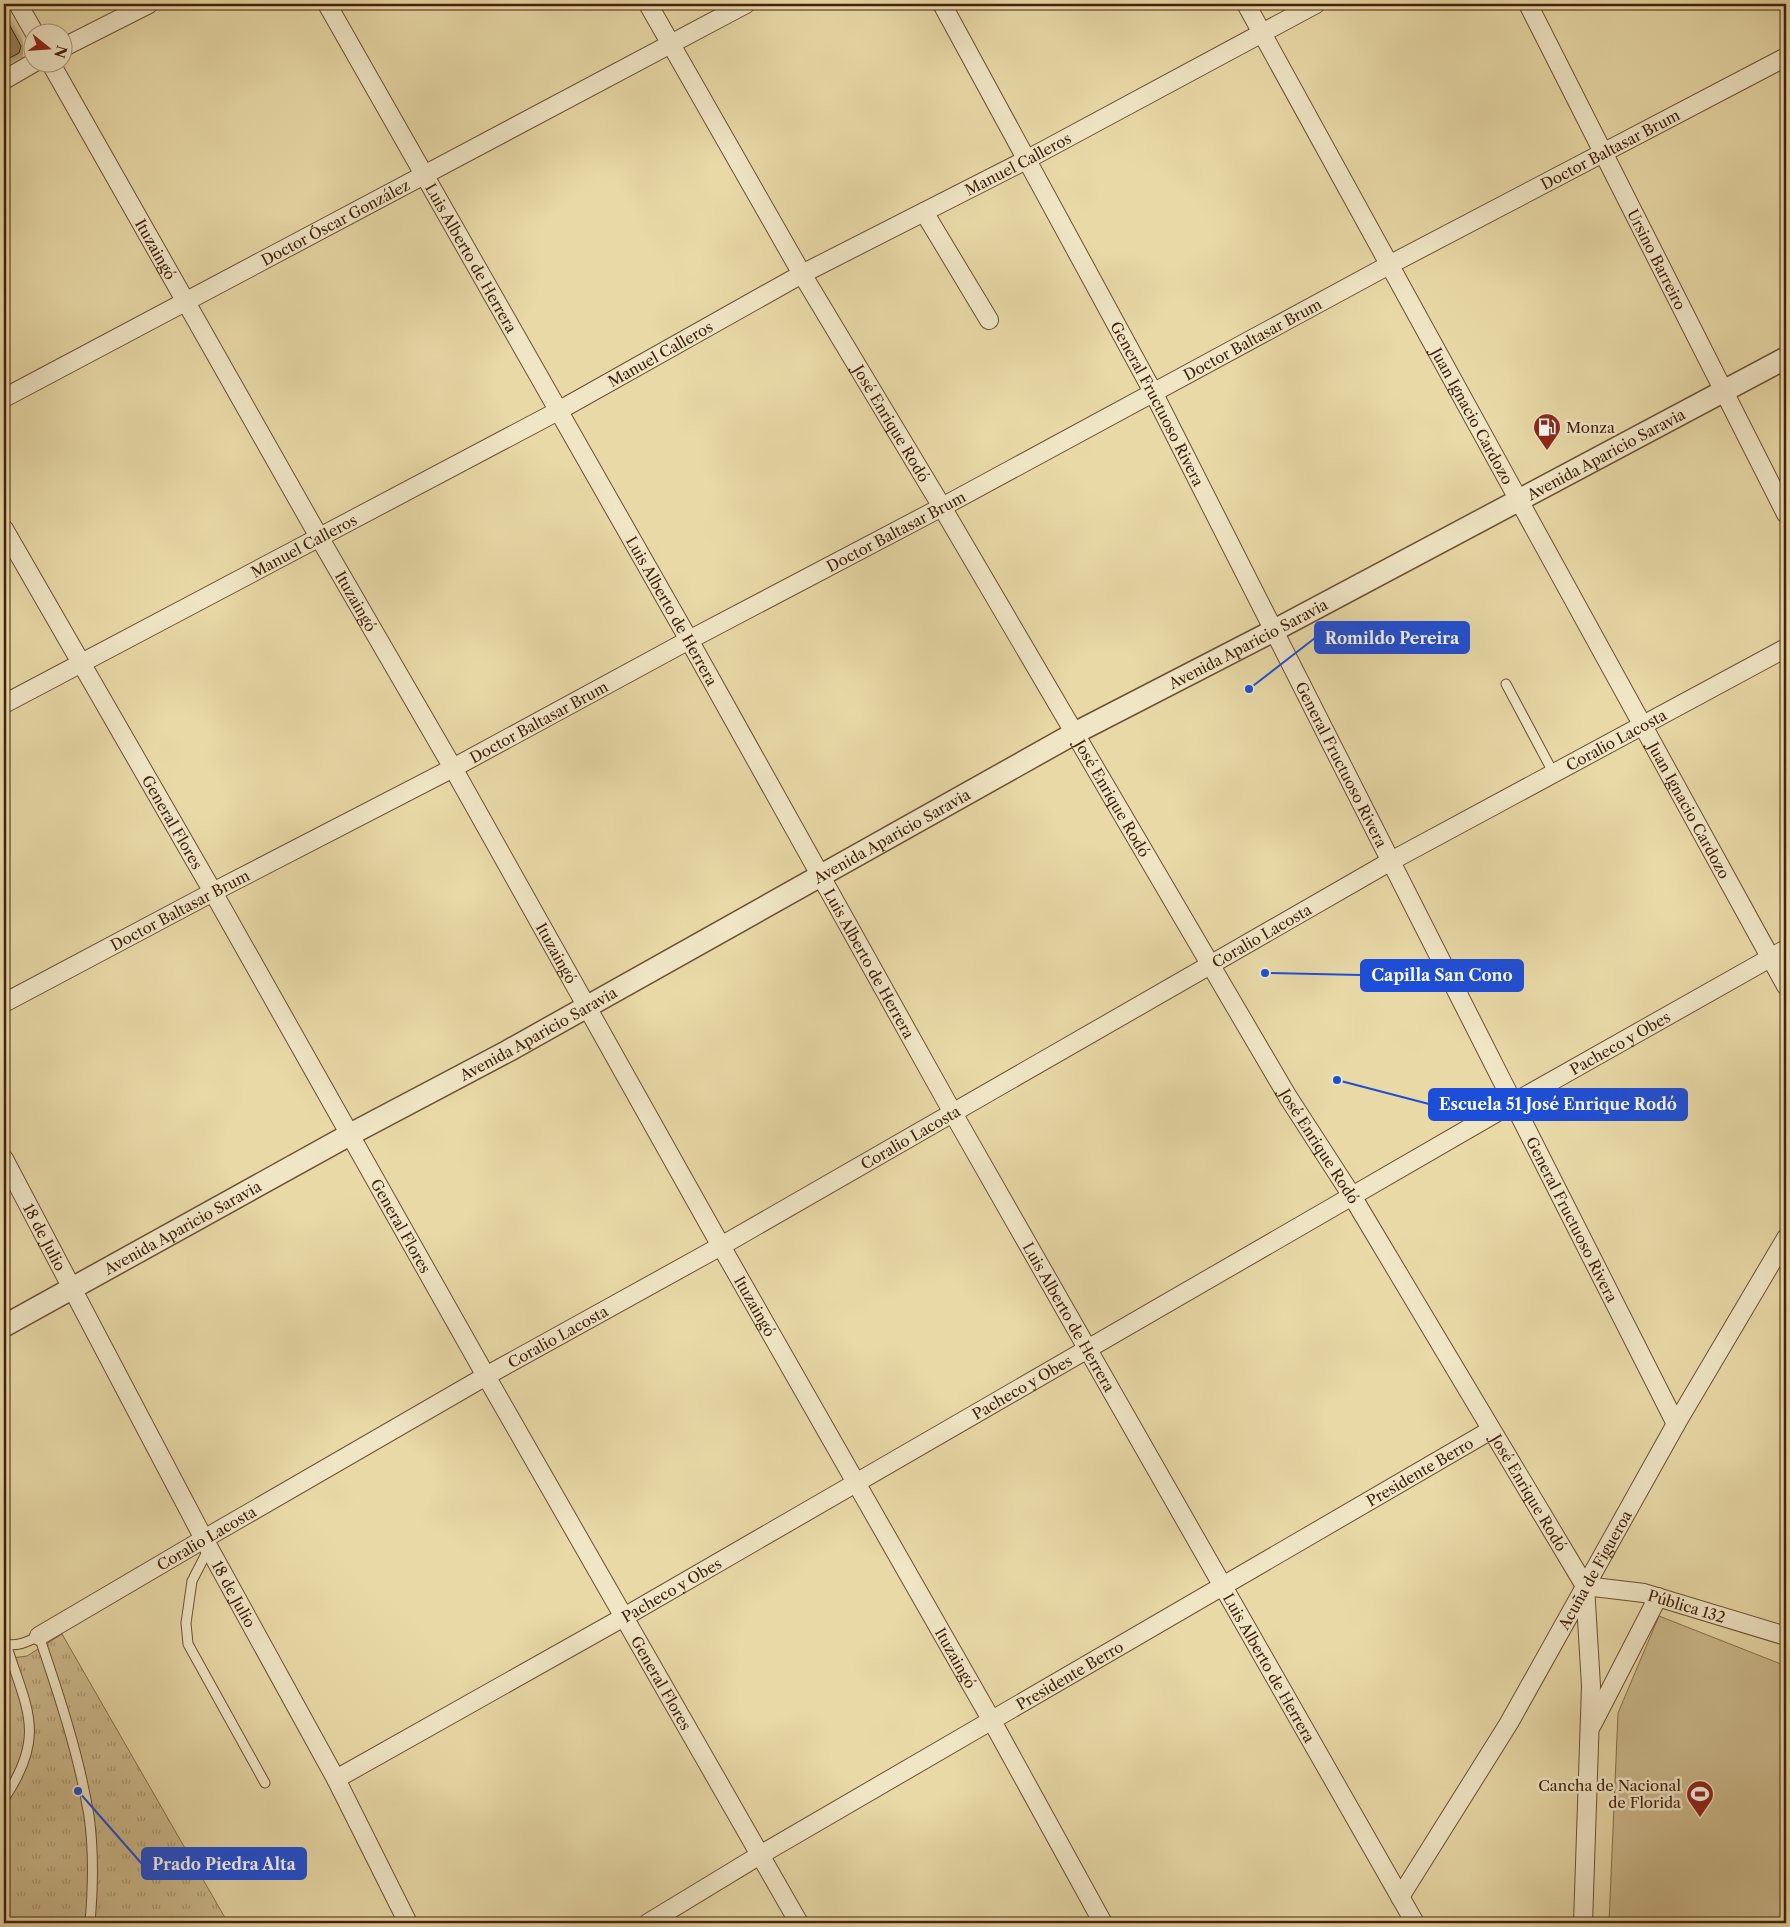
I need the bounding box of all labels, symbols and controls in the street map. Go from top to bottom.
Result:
north arrow [22,22,72,72]
text: N [50,43,71,60]
street label: Doctor Baltasar Brum [1537,105,1683,193]
street label: Manuel Calleros [962,128,1074,199]
street label: Doctor Óscar González [258,175,413,269]
street label: Luis Alberto de Herrera [421,180,522,336]
street label: Ursino Barreiro [1624,206,1691,313]
street label: Ituzaingó [131,215,181,283]
street label: Doctor Baltasar Brum [1180,294,1325,384]
street label: Manuel Calleros [605,317,716,391]
street label: General Fructuoso Rivera [1107,318,1209,489]
street label: Juan Ignacio Cardozo [1426,342,1518,487]
street label: José Enrique Rodó [848,360,934,485]
street label: Avenida Aparicio Saravia [1523,404,1688,504]
fuel station icon: Monza [1532,412,1562,451]
place label: Monza [1566,418,1615,437]
street label: Doctor Baltasar Brum [823,487,969,576]
street label: Manuel Calleros [247,510,360,581]
street label: Luis Alberto de Herrera [622,532,722,689]
street label: Ituzaingó [331,568,381,635]
street label: Avenida Aparicio Saravia [1164,594,1331,693]
callout: Romildo Pereira [1315,622,1469,653]
text: Romildo Pereira [1325,628,1460,648]
street label: Doctor Baltasar Brum [466,676,611,767]
street label: General Fructuoso Rivera [1292,678,1392,850]
street label: Coralio Lacosta [1562,705,1670,775]
street label: José Enrique Rodó [1070,734,1154,860]
street label: Juan Ignacio Cardozo [1643,737,1734,882]
street label: General Flores [138,772,207,872]
street label: Avenida Aparicio Saravia [809,784,973,888]
street label: Doctor Baltasar Brum [107,865,253,954]
street label: Luis Alberto de Herrera [820,885,919,1042]
street label: Coralio Lacosta [1208,899,1315,972]
street label: Ituzaingó [532,919,581,987]
callout: Capilla San Cono [1361,960,1523,991]
text: Capilla San Cono [1371,965,1513,985]
street label: Avenida Aparicio Saravia [455,982,620,1085]
street label: Pacheco y Obes [1566,1007,1673,1079]
street label: José Enrique Rodó [1275,1083,1364,1207]
callout: Escuela 51 José Enrique Rodó [1429,1089,1687,1120]
text: Escuela 51 José Enrique Rodó [1439,1094,1677,1114]
street label: Coralio Lacosta [857,1101,964,1173]
street label: General Fructuoso Rivera [1522,1133,1622,1305]
street label: General Flores [367,1175,435,1276]
street label: Avenida Aparicio Saravia [100,1176,264,1279]
street label: 18 de Julio [19,1200,70,1274]
street label: Luis Alberto de Herrera [1019,1239,1119,1395]
street label: Ituzaingó [730,1272,780,1340]
street label: Coralio Lacosta [504,1301,611,1372]
street label: Pacheco y Obes [968,1351,1075,1423]
street label: José Enrique Rodó [1486,1429,1571,1555]
street label: Presidente Berro [1363,1433,1477,1510]
street label: Coralio Lacosta [153,1501,259,1574]
street label: Acuña de Figueroa [1553,1507,1636,1633]
street label: Pacheco y Obes [618,1553,725,1626]
street label: 18 de Julio [208,1557,260,1631]
street label: Pública 132 [1646,1585,1728,1627]
street label: Luis Alberto de Herrera [1219,1590,1320,1746]
street label: Ituzaingó [931,1624,981,1691]
street label: General Flores [627,1632,696,1733]
street label: Presidente Berro [1012,1637,1126,1714]
place label: Cancha de Nacional de Florida [1538,1776,1682,1812]
sports icon: Cancha de Nacional de Florida [1685,1779,1715,1818]
callout: Prado Piedra Alta [142,1848,306,1879]
text: Prado Piedra Alta [152,1854,296,1874]

